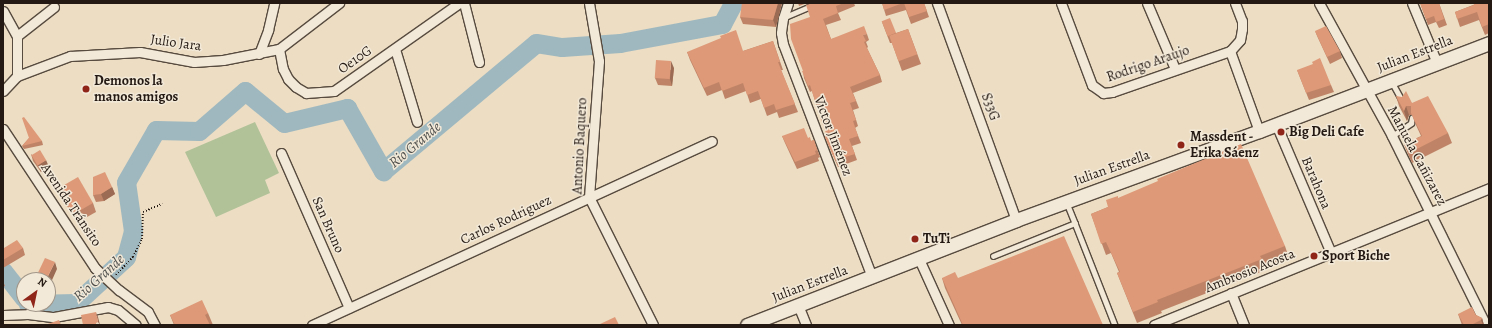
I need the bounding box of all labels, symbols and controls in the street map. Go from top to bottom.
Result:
street label: Julio Jara [149,31,203,55]
street label: Julian Estrella [1375,32,1455,76]
street label: Oe10G [335,42,375,78]
street label: Rodrigo Araujo [1104,42,1192,86]
place label: Demonos la manos amigos [94,73,178,106]
marker: Demonos la manos amigos [81,84,91,94]
street label: S33G [977,91,1003,123]
street label: Victor Jiménez [810,94,856,178]
street label: Antonio Baquero [569,97,591,195]
street label: Manuela Cañizarez [1384,103,1450,209]
water label: Rio Grande [385,118,445,172]
place label: Big Deli Cafe [1289,124,1364,140]
marker: Big Deli Cafe [1276,127,1286,137]
place label: Massdent - Erika Sáenz [1190,129,1259,162]
marker: Massdent - Erika Sáenz [1175,139,1187,151]
street label: Julian Estrella [1072,147,1152,189]
street label: Barahona [1297,154,1335,212]
street label: Avenida Tránsito [37,160,105,250]
street label: Carlos Rodriguez [458,192,554,248]
street label: San Bruno [308,194,348,256]
place label: TuTi [923,231,950,247]
marker: TuTi [910,234,920,244]
street label: Ambrosio Acosta [1203,245,1297,297]
place label: Sport Biche [1322,248,1390,264]
water label: Rio Grande [70,250,128,306]
marker: Sport Biche [1309,251,1319,261]
street label: Julian Estrella [770,262,850,306]
north arrow [16,272,56,312]
text: N [35,274,50,291]

